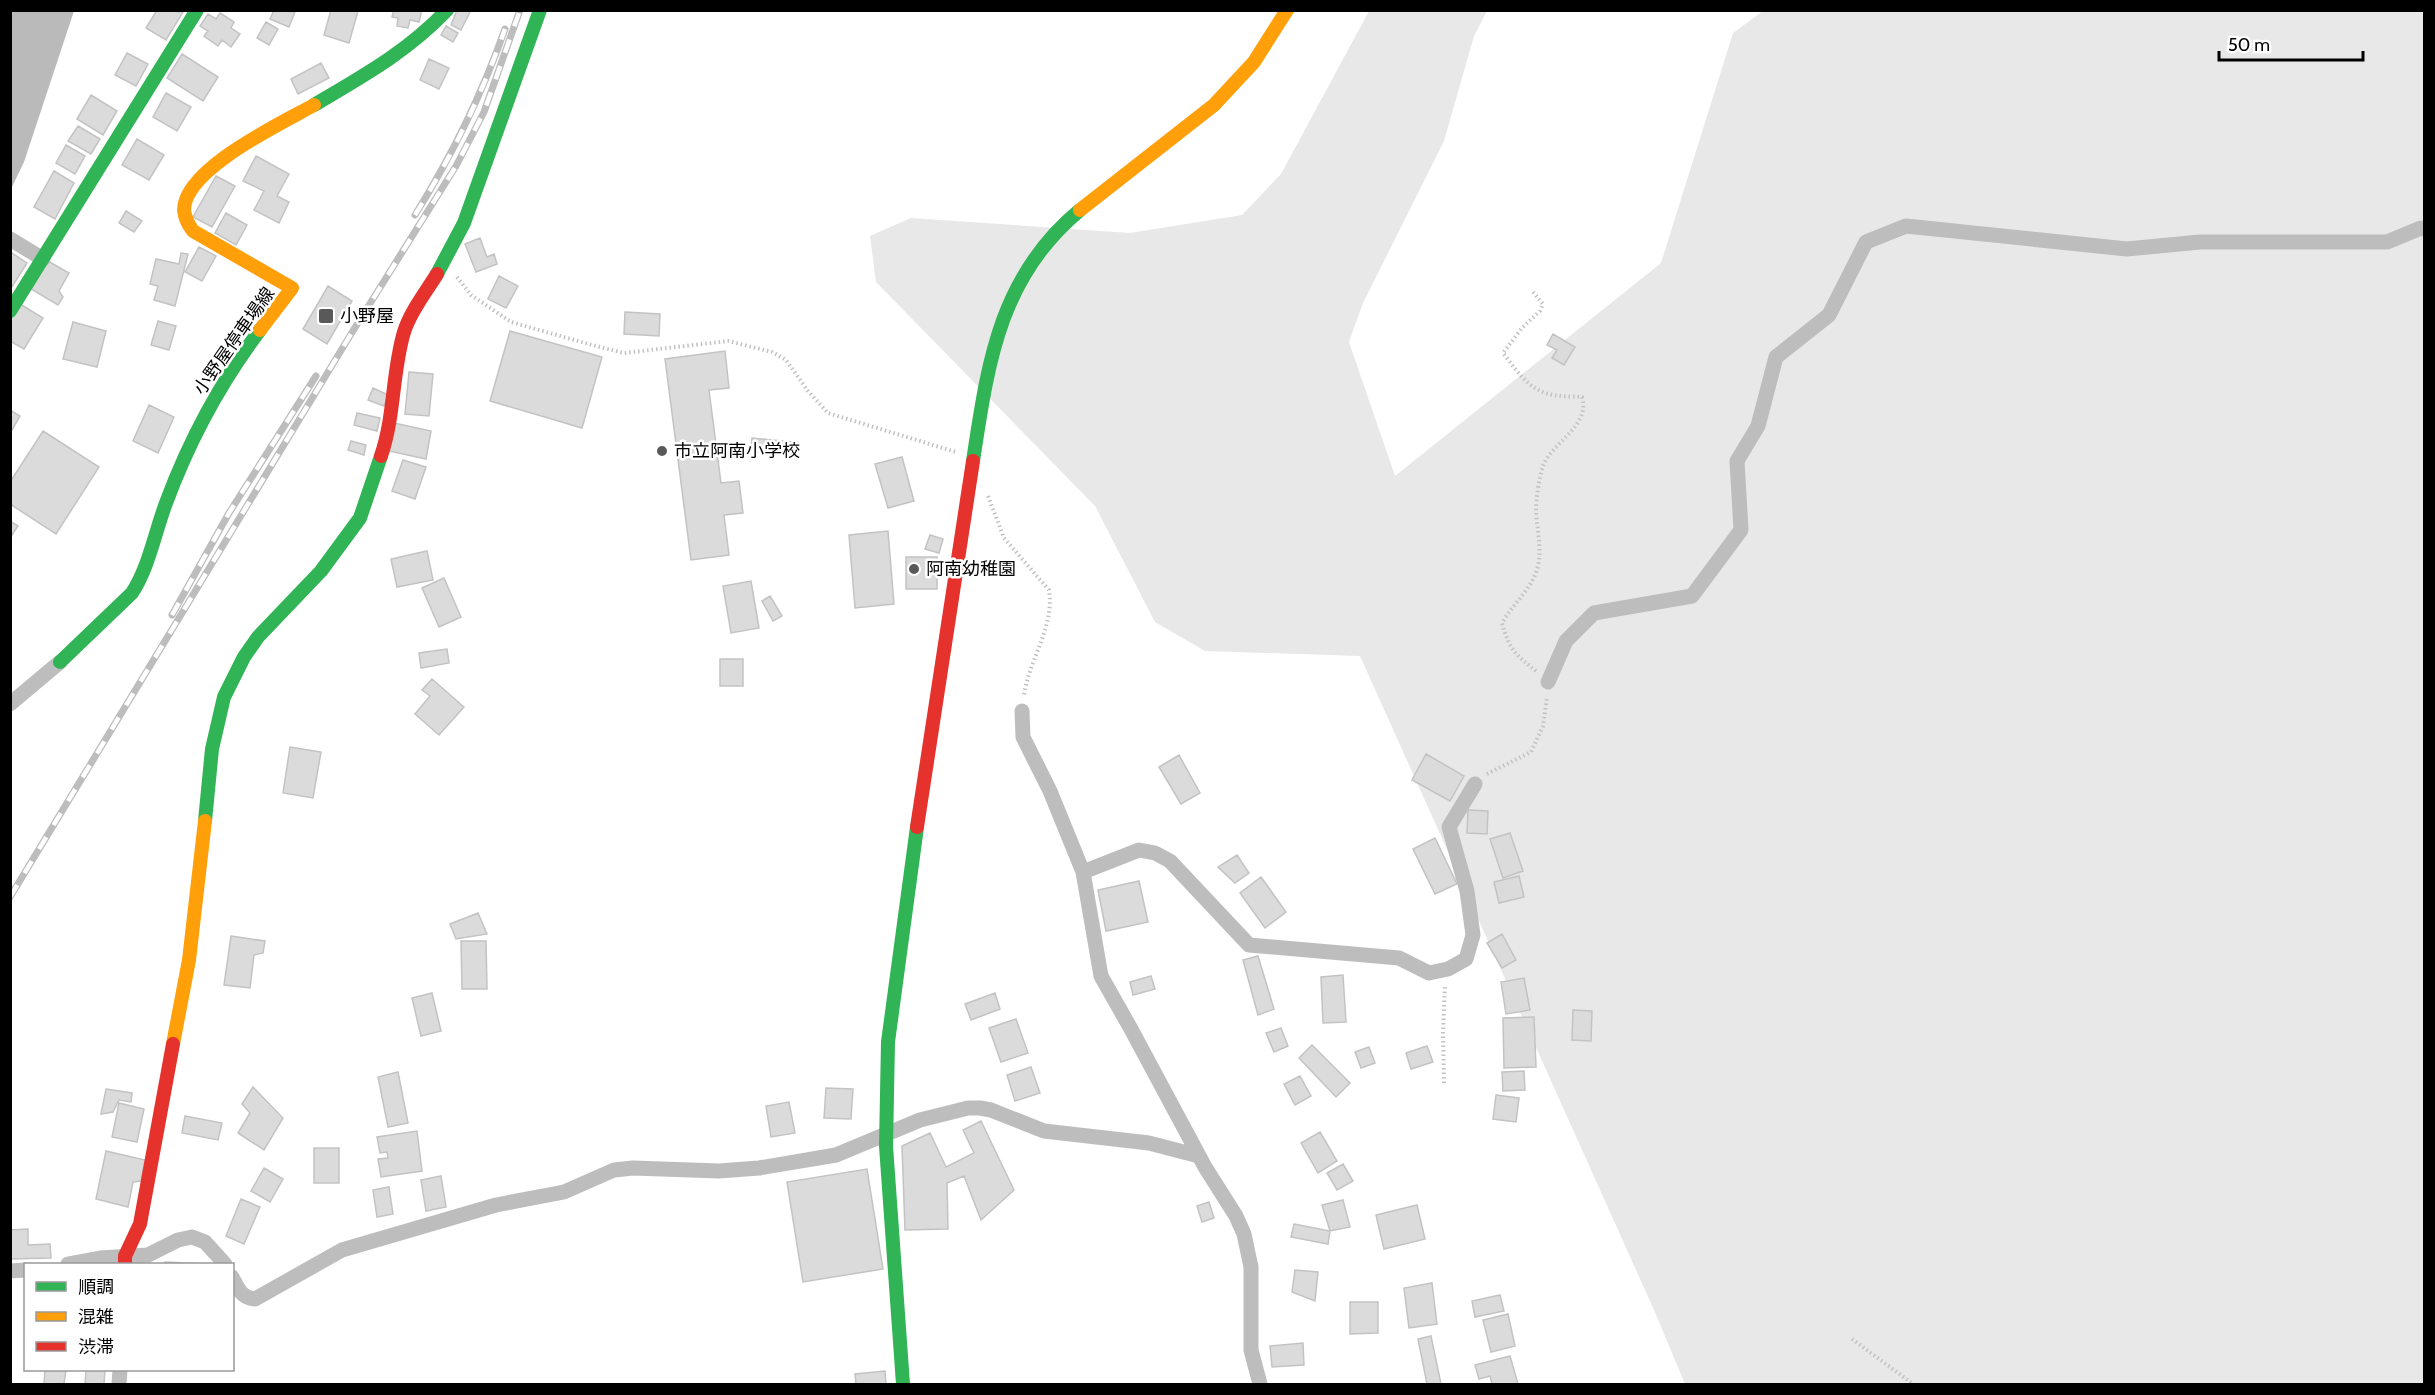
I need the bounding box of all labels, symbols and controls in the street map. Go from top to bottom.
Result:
scale bar [2219,24,2363,62]
text: 50 m [2228,34,2270,56]
street label: 小野屋停車場線 [189,283,279,399]
place label: 小野屋 [340,305,394,327]
marker: 小野屋 [317,307,335,325]
place label: 市立阿南小学校 [674,440,800,462]
marker: 市立阿南小学校 [655,444,669,458]
place label: 阿南幼稚園 [926,558,1016,580]
marker: 阿南幼稚園 [907,562,921,576]
legend [24,1263,234,1371]
text: 順調 [78,1276,114,1298]
text: 混雑 [78,1306,114,1328]
text: 渋滞 [78,1336,114,1358]

